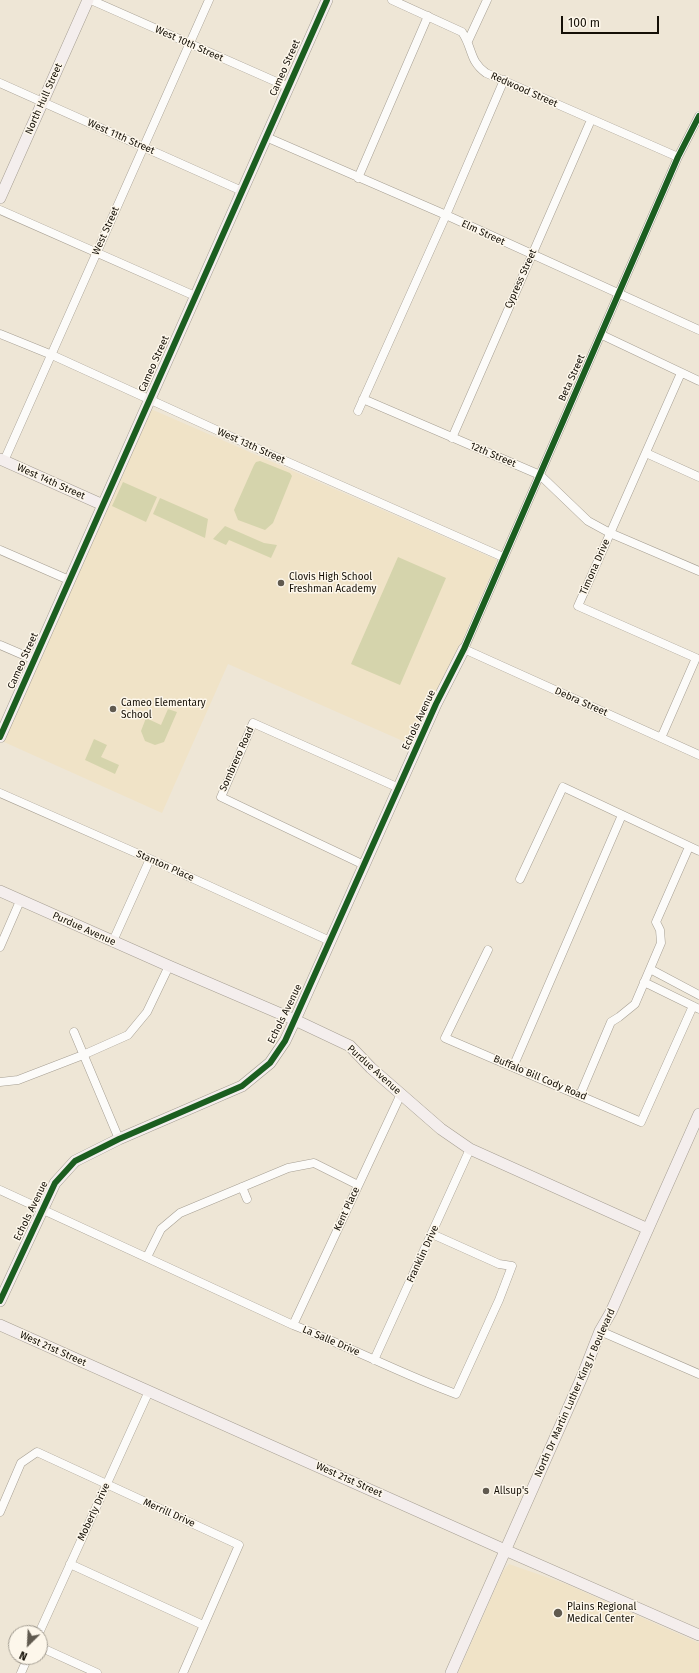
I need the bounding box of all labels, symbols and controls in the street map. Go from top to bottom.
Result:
scale bar [563,8,661,34]
text: 100 m [568,16,600,30]
street label: West 10th Street [153,24,225,64]
street label: Cameo Street [267,38,303,98]
street label: North Hull Street [23,61,65,137]
street label: Redwood Street [489,70,559,110]
street label: West 11th Street [86,117,156,157]
street label: West Street [90,205,122,257]
street label: Elm Street [459,218,507,248]
street label: Cypress Street [503,247,539,311]
street label: Cameo Street [136,334,172,394]
street label: Beta Street [556,353,588,403]
street label: West 13th Street [215,426,287,466]
street label: 12th Street [468,440,518,470]
street label: West 14th Street [15,462,87,502]
street label: Timona Drive [577,537,613,597]
place label: Clovis High School Freshman Academy [289,571,376,594]
marker: Clovis High School Freshman Academy [276,578,286,588]
street label: Cameo Street [5,631,41,691]
street label: Debra Street [553,685,609,719]
street label: Echols Avenue [400,688,438,752]
place label: Cameo Elementary School [121,697,206,720]
marker: Cameo Elementary School [108,704,118,714]
street label: Sombrero Road [217,725,257,793]
street label: Stanton Place [134,848,196,884]
street label: Purdue Avenue [50,910,118,948]
street label: Echols Avenue [265,982,305,1046]
street label: Purdue Avenue [345,1043,403,1097]
street label: Buffalo Bill Cody Road [491,1053,589,1103]
street label: Echols Avenue [11,1179,51,1243]
street label: Kent Place [332,1185,362,1233]
street label: Franklin Drive [404,1223,442,1285]
street label: North Dr Martin Luther King Jr Boulevard [532,1307,618,1479]
street label: La Salle Drive [301,1324,361,1358]
street label: West 21st Street [18,1329,88,1369]
street label: West 21st Street [314,1460,384,1500]
street label: Moberly Drive [75,1481,113,1543]
place label: Allsup's [494,1485,529,1497]
marker: Allsup's [481,1486,491,1496]
street label: Merrill Drive [141,1496,197,1530]
place label: Plains Regional Medical Center [567,1601,636,1624]
marker: Plains Regional Medical Center [552,1607,564,1619]
north arrow [8,1625,48,1665]
text: N [17,1648,29,1663]

